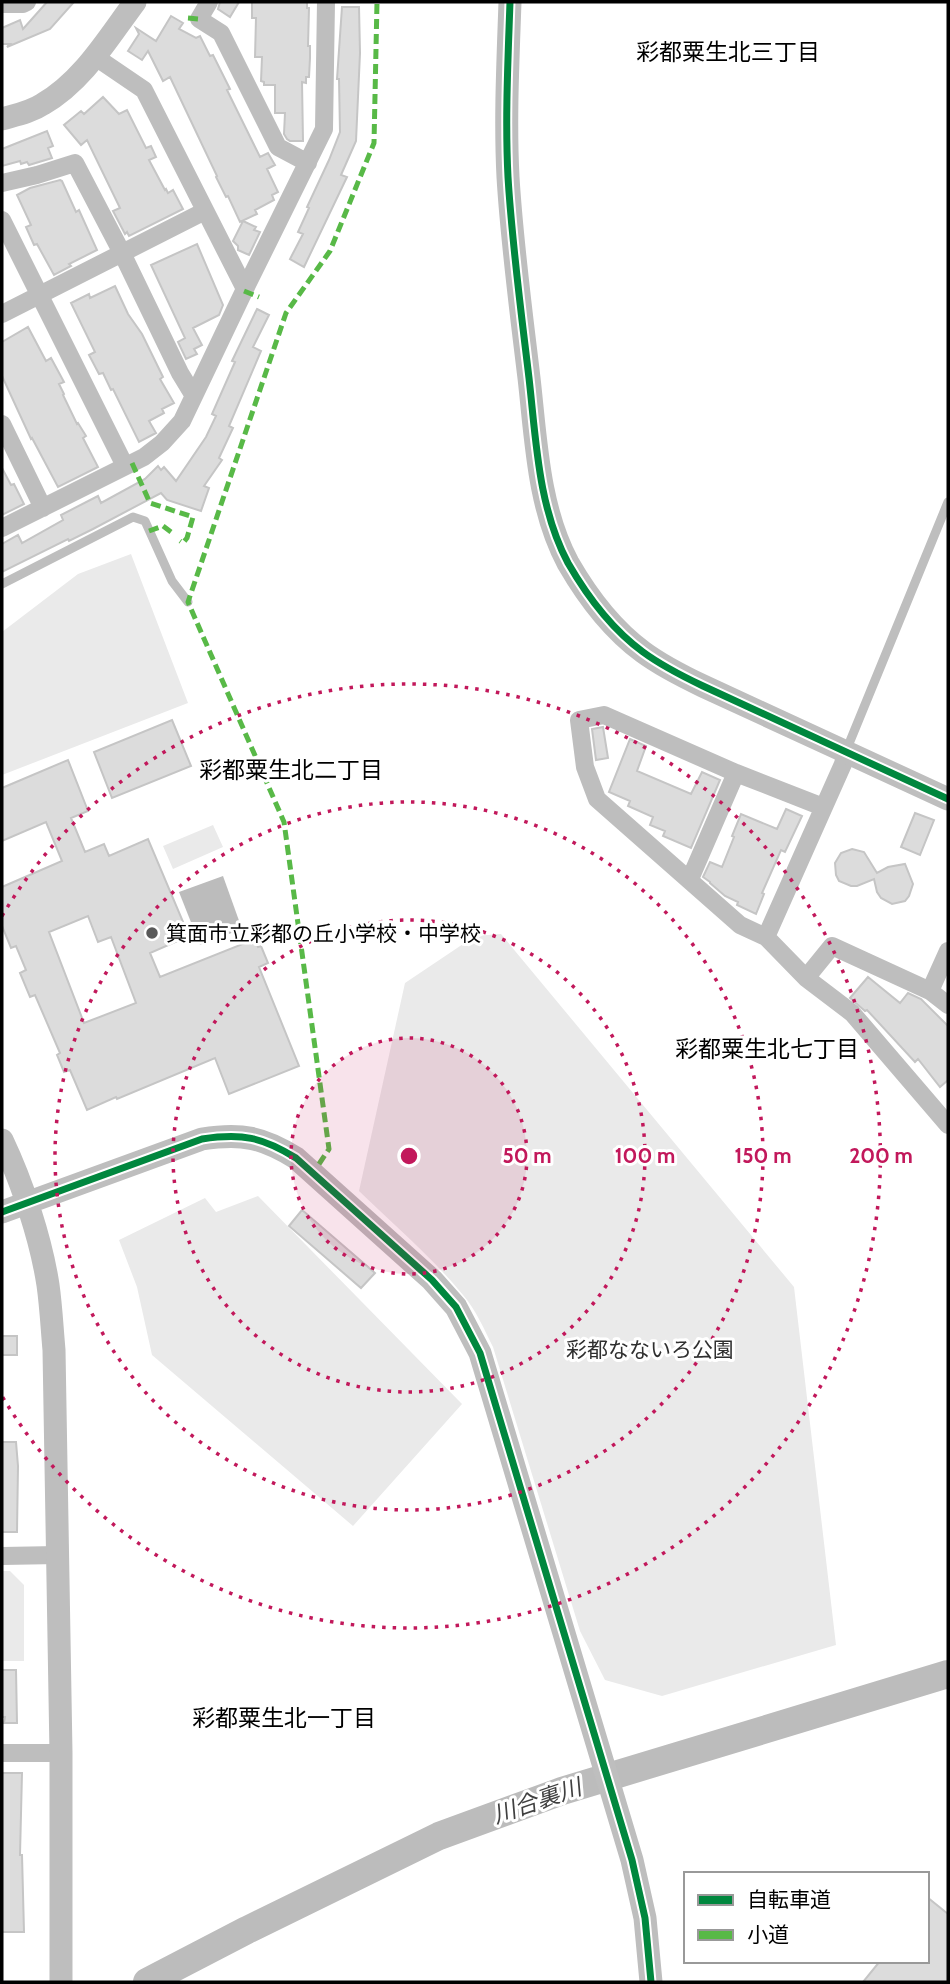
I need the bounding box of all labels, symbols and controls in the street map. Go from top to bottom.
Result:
district label: 彩都粟生北三丁目 [636,38,820,66]
district label: 彩都粟生北二丁目 [199,756,383,784]
place label: 箕面市立彩都の丘小学校・中学校 [166,921,481,946]
marker: 箕面市立彩都の丘小学校・中学校 [144,925,160,941]
district label: 彩都粟生北七丁目 [675,1035,859,1063]
text: 50 m [502,1143,552,1168]
text: 100 m [615,1143,675,1168]
text: 150 m [735,1143,791,1168]
text: 200 m [849,1143,913,1168]
centre of rings [397,1144,421,1168]
park label: 彩都なないろ公園 [566,1337,734,1362]
district label: 彩都粟生北一丁目 [192,1704,376,1732]
water label: 川合裏川 [489,1772,588,1829]
legend [684,1872,929,1963]
text: 自転車道 [747,1887,831,1912]
text: 小道 [747,1922,789,1947]

